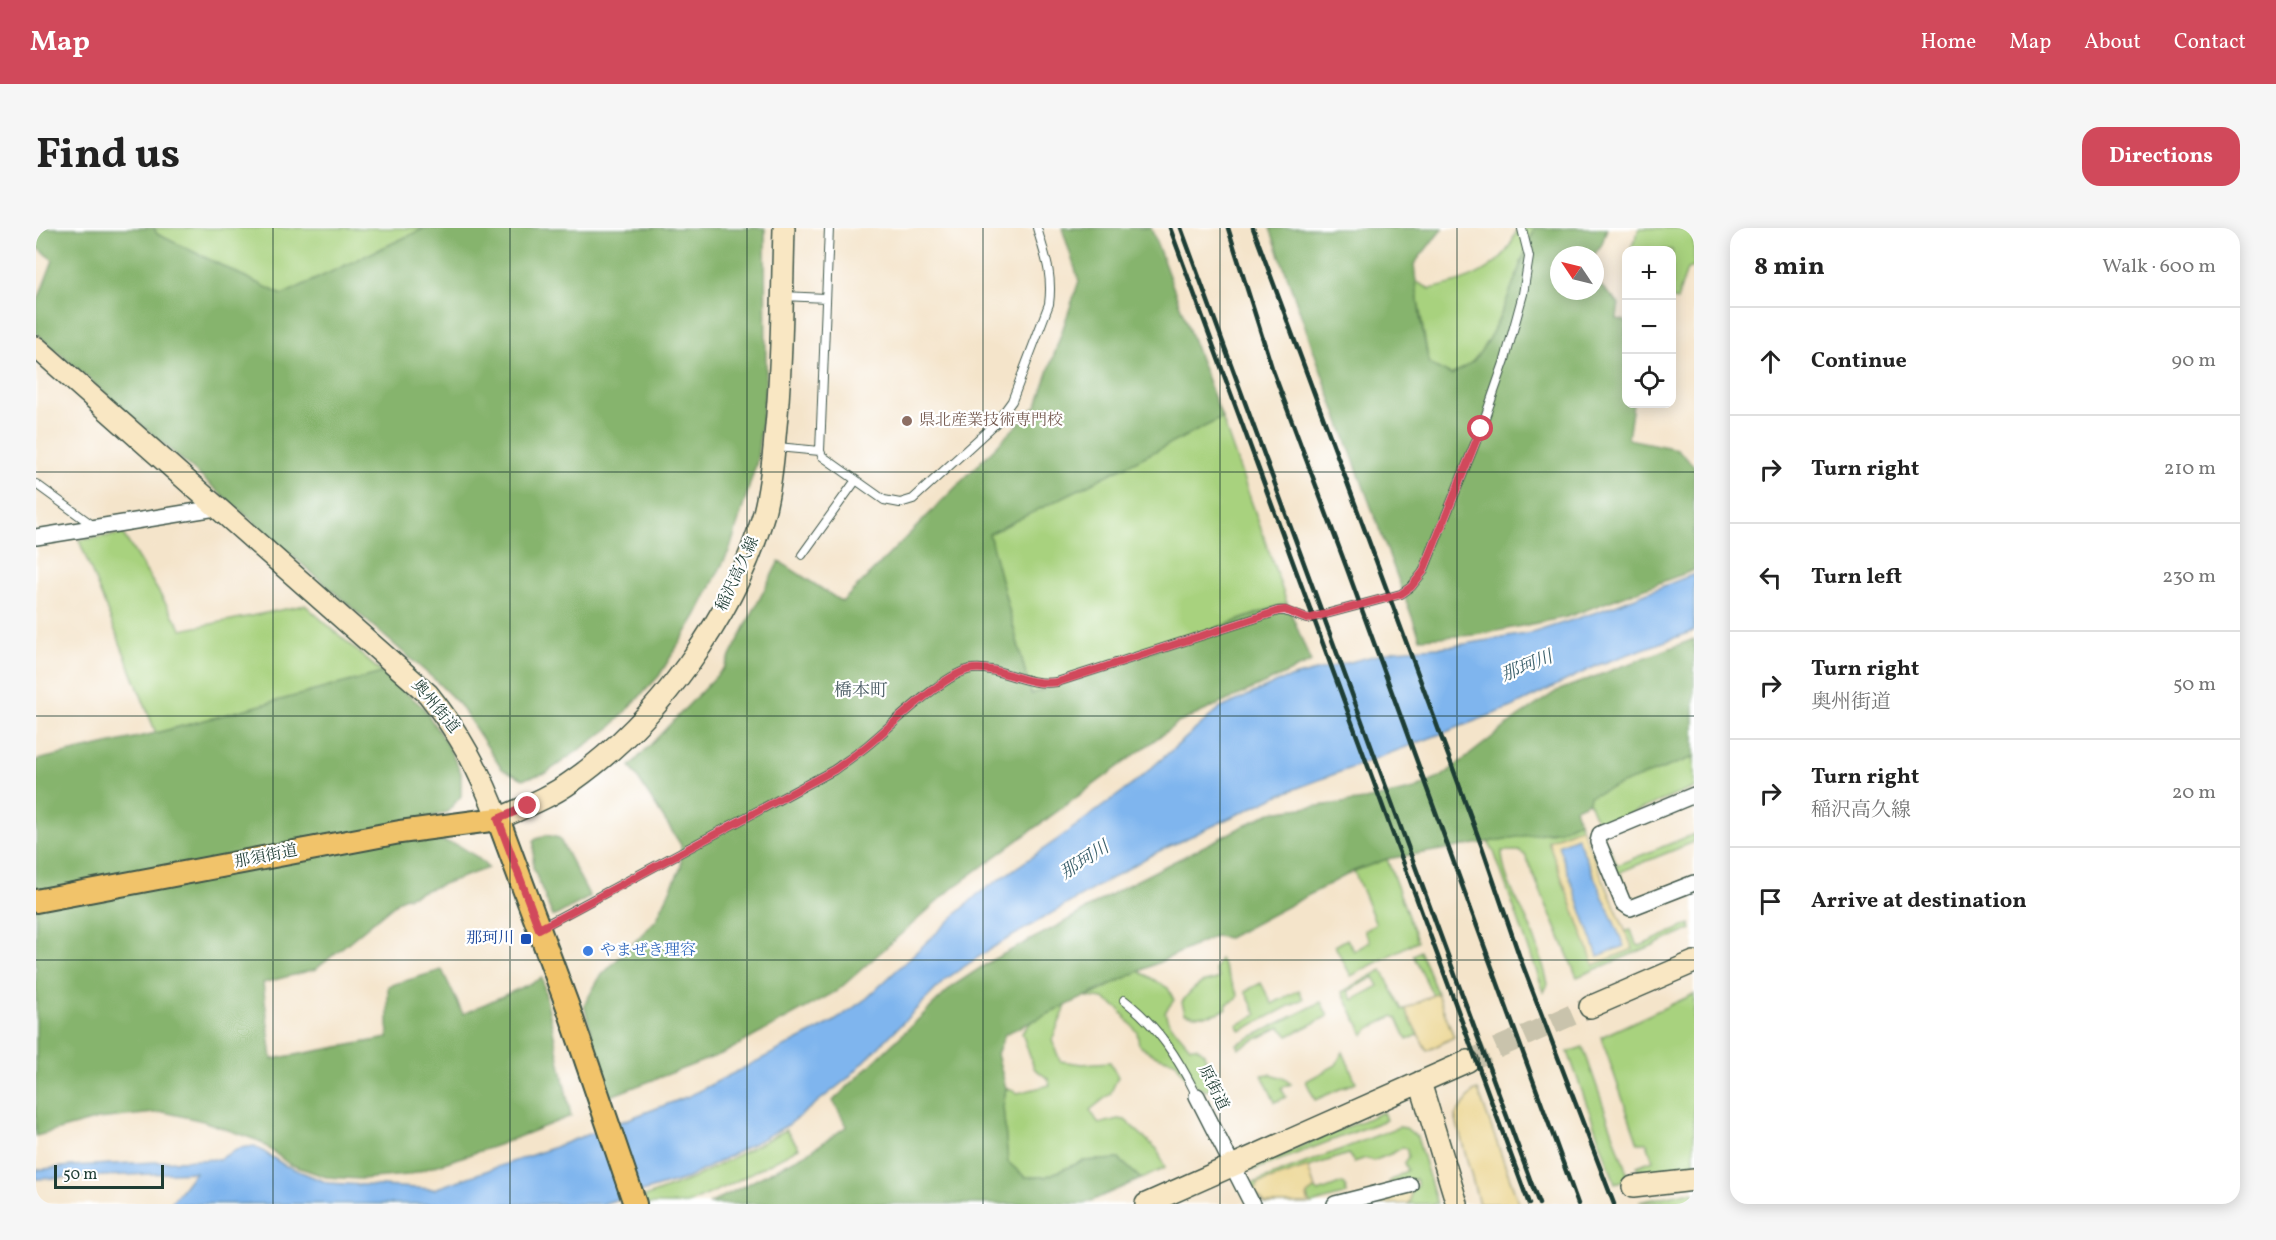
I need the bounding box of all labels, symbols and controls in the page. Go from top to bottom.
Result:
text: Map [30,23,90,62]
text: Home [1921,28,1976,57]
text: Map [2009,28,2051,57]
text: About [2084,28,2141,57]
text: Contact [2174,28,2246,57]
text: Find us [36,127,180,186]
button: Directions [2082,127,2240,186]
north arrow [1550,246,1604,300]
map controls [1622,246,1676,408]
button: + [1622,246,1676,300]
text: 8 min [1754,249,1825,285]
text: Walk · 600 m [2102,253,2216,281]
button: − [1622,300,1676,354]
icon: ahead [1754,345,1787,378]
text: Continue [1811,346,1907,377]
text: 90 m [2172,347,2216,375]
button: locate [1622,354,1676,408]
place label: 県北産業技術専門校 [919,410,1063,432]
marker: 県北産業技術専門校 [900,414,914,428]
route start [1467,415,1493,441]
icon: right [1754,453,1787,486]
text: Turn right [1811,454,1919,485]
text: 210 m [2164,455,2216,483]
street label: 稲沢高久線 [711,533,765,615]
icon: left [1754,561,1787,594]
text: Turn left [1811,562,1902,593]
text: 230 m [2162,563,2216,591]
water label: 那珂川 [1497,645,1559,689]
text: Turn right [1811,654,1919,685]
icon: right [1754,669,1787,702]
text: 50 m [2173,671,2216,699]
street label: 奥州街道 [406,675,464,739]
district label: 橋本町 [834,679,888,704]
text: 奥州街道 [1811,689,1891,717]
text: Turn right [1811,762,1919,793]
icon: right [1754,777,1787,810]
text: 20 m [2172,779,2216,807]
route end [514,792,540,818]
text: 稲沢高久線 [1811,797,1911,825]
water label: 那珂川 [1056,835,1116,886]
street label: 那須街道 [232,840,300,874]
icon: arrive [1754,885,1787,918]
text: Arrive at destination [1811,886,2027,917]
place label: 那珂川 [466,928,514,950]
marker: 那珂川 [519,932,533,946]
place label: やまぜき理容 [600,940,696,962]
marker: やまぜき理容 [581,944,595,958]
street label: 原街道 [1193,1062,1233,1114]
scale bar [54,1162,164,1190]
text: 50 m [63,1164,97,1186]

